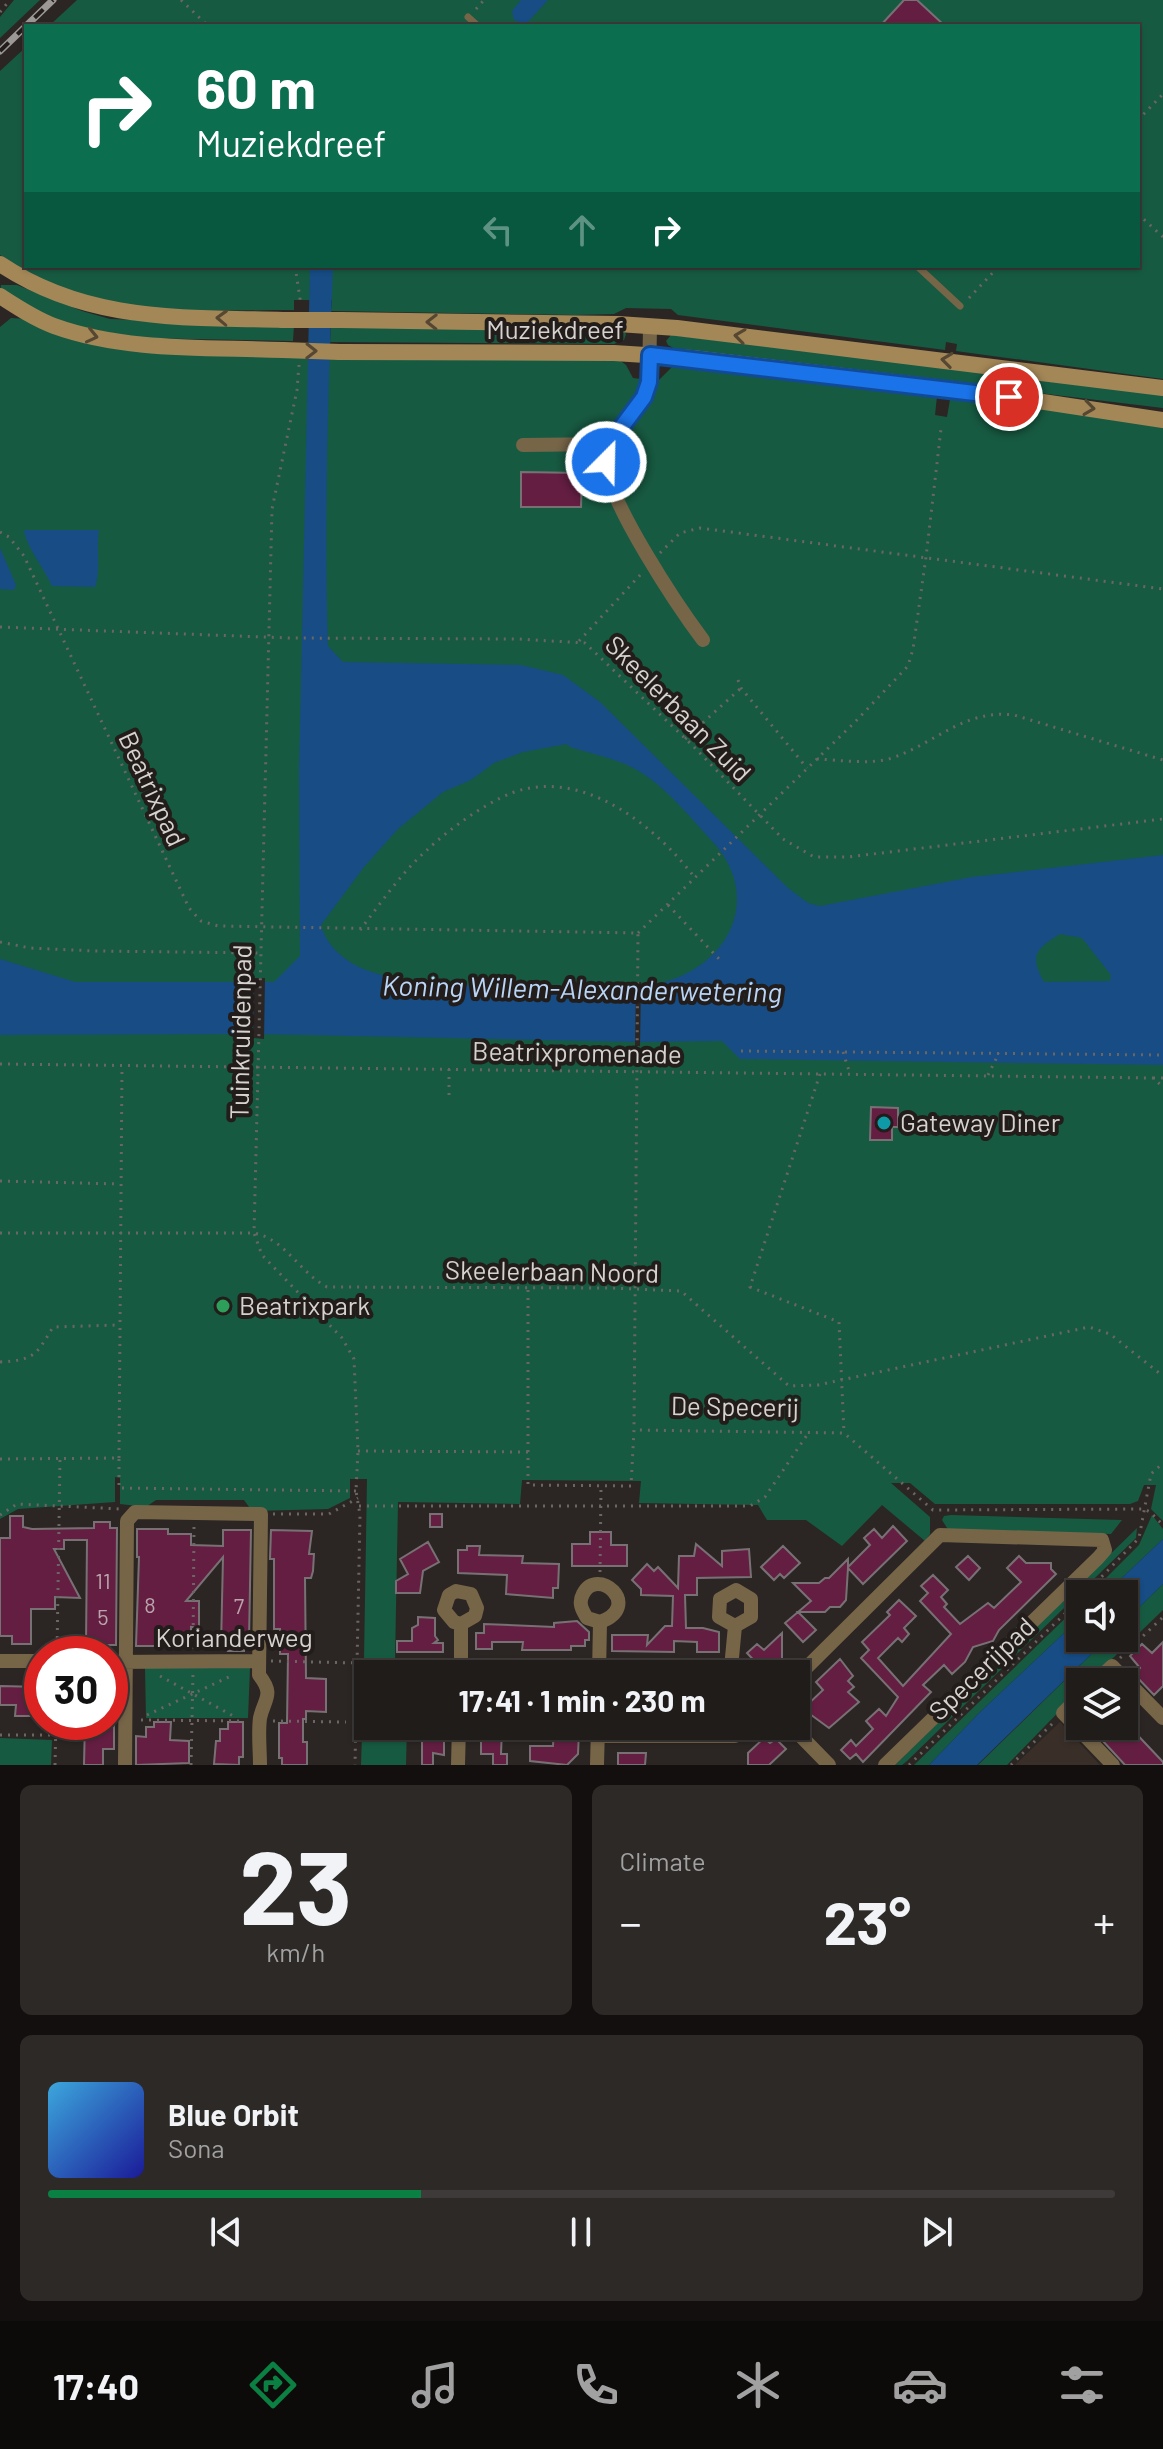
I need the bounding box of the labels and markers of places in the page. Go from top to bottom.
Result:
pin [975,363,1043,431]
place label: Gateway Diner [900,1106,1061,1137]
marker: Gateway Diner [875,1114,893,1132]
place label: Beatrixpark [239,1289,370,1320]
marker: Beatrixpark [214,1297,232,1315]

